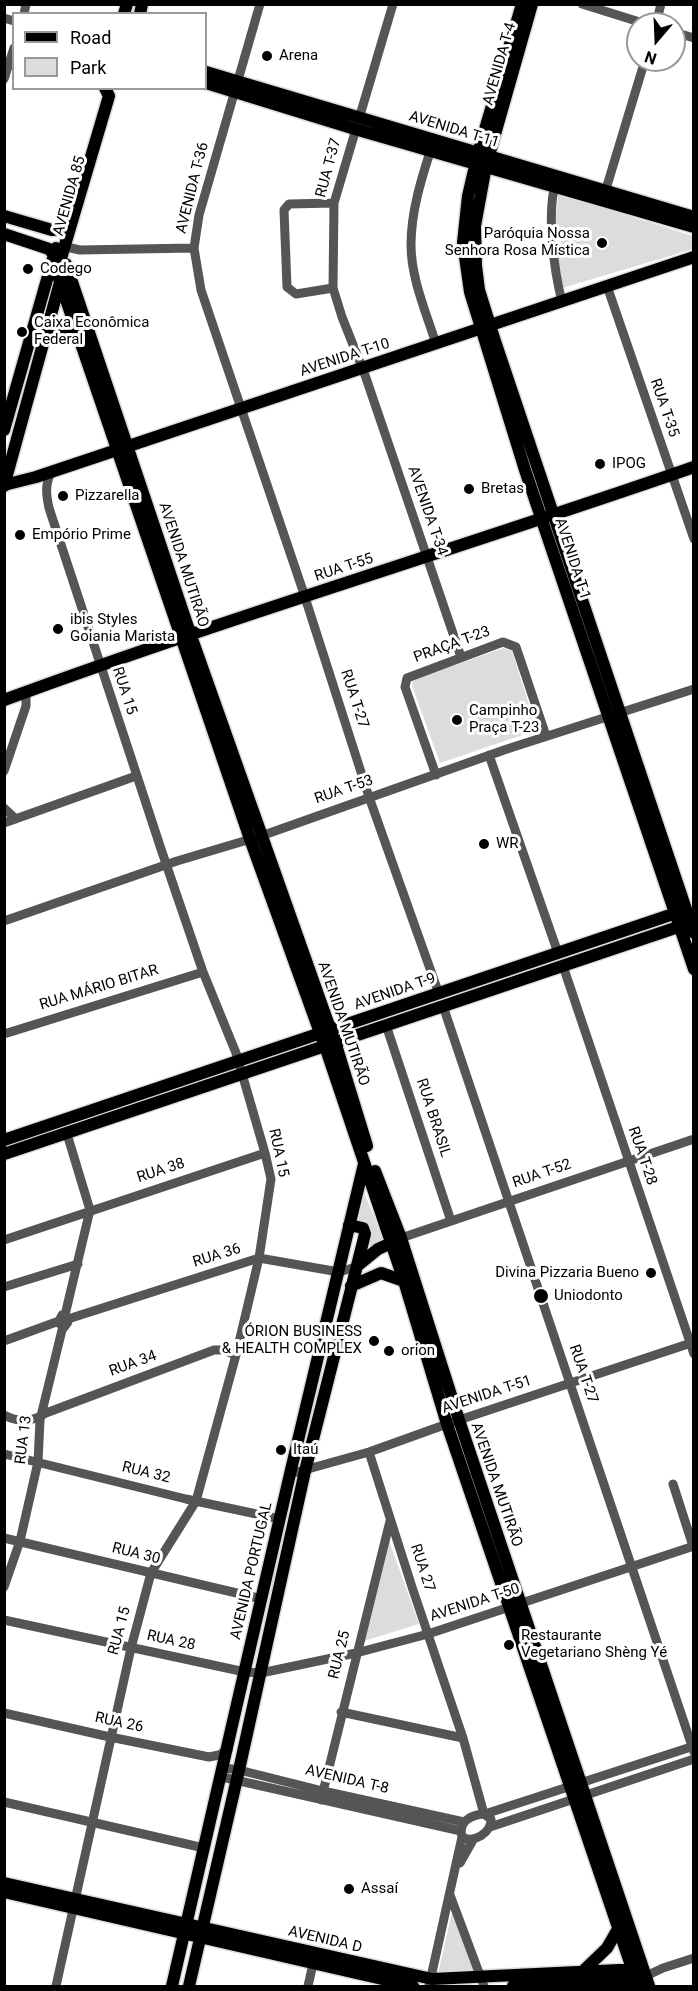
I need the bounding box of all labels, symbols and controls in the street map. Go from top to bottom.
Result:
legend [12,12,207,90]
north arrow [626,12,686,72]
street label: AVENIDA T-4 [480,21,520,107]
text: Road [70,27,111,48]
place label: Arena [279,47,318,65]
text: N [642,47,659,68]
marker: Arena [260,49,274,63]
text: Park [70,57,106,78]
street label: AVENIDA T-11 [407,108,501,152]
street label: RUA T-37 [312,136,346,200]
street label: AVENIDA T-36 [173,140,213,236]
street label: AVENIDA 85 [50,154,90,238]
place label: Paróquia Nossa Senhora Rosa Mística [445,225,590,260]
marker: Paróquia Nossa Senhora Rosa Mística [595,236,609,250]
place label: Codego [40,260,92,278]
marker: Codego [21,262,35,276]
place label: Caixa Econômica Federal [34,314,149,349]
marker: Caixa Econômica Federal [15,325,29,339]
street label: AVENIDA T-10 [298,335,392,381]
street label: RUA T-35 [646,376,682,440]
place label: IPOG [612,455,646,473]
marker: IPOG [593,457,607,471]
street label: AVENIDA T-34 [403,464,451,558]
place label: Bretas [481,480,524,498]
marker: Bretas [462,482,476,496]
place label: Pizzarella [75,487,140,505]
marker: Pizzarella [56,489,70,503]
street label: AVENIDA MUTIRÃO [154,500,212,630]
street label: AVENIDA T-1 [550,516,594,602]
place label: Empório Prime [32,526,131,544]
marker: Empório Prime [13,528,27,542]
street label: RUA T-55 [312,550,376,586]
place label: ibis Styles Goiania Marista [70,611,175,646]
marker: ibis Styles Goiania Marista [51,622,65,636]
street label: PRAÇA T-23 [411,623,493,667]
street label: RUA 15 [108,665,140,717]
street label: RUA T-27 [336,667,372,731]
place label: Campinho Praça T-23 [469,702,539,737]
marker: Campinho Praça T-23 [450,713,464,727]
street label: RUA T-53 [312,772,376,808]
place label: WR [496,835,519,853]
marker: WR [477,837,491,851]
street label: AVENIDA MUTIRÃO [313,959,373,1089]
street label: RUA MÁRIO BITAR [37,961,161,1015]
street label: AVENIDA T-9 [352,970,438,1014]
street label: RUA BRASIL [412,1076,454,1160]
street label: RUA T-28 [624,1124,660,1188]
street label: RUA 15 [264,1127,292,1179]
street label: RUA 38 [135,1155,187,1187]
street label: RUA T-52 [510,1156,574,1192]
street label: RUA 36 [191,1240,243,1272]
place label: Divina Pizzaria Bueno [495,1264,639,1282]
marker: Divina Pizzaria Bueno [644,1266,658,1280]
marker: Uniodonto [532,1287,550,1305]
place label: Uniodonto [554,1287,623,1305]
place label: ÓRION BUSINESS & HEALTH COMPLEX [222,1323,362,1358]
marker: ÓRION BUSINESS & HEALTH COMPLEX [367,1334,381,1348]
place label: orion [401,1342,435,1360]
street label: RUA T-27 [565,1342,601,1406]
marker: orion [382,1344,396,1358]
street label: RUA 34 [107,1347,159,1381]
street label: AVENIDA T-51 [440,1372,534,1418]
street label: RUA 13 [12,1414,36,1466]
street label: AVENIDA MUTIRÃO [466,1420,526,1550]
place label: Itaú [293,1441,318,1459]
marker: Itaú [274,1443,288,1457]
street label: RUA 32 [120,1458,172,1488]
street label: AVENIDA PORTUGAL [227,1501,277,1641]
street label: RUA 30 [110,1539,162,1569]
street label: RUA 27 [406,1542,438,1594]
street label: AVENIDA T-50 [428,1580,522,1626]
street label: RUA 15 [105,1605,135,1657]
street label: RUA 28 [145,1627,197,1655]
place label: Restaurante Vegetariano Shèng Yé [521,1627,667,1662]
street label: RUA 25 [325,1629,355,1681]
marker: Restaurante Vegetariano Shèng Yé [502,1638,516,1652]
street label: RUA 26 [93,1709,145,1737]
street label: AVENIDA T-8 [304,1762,390,1798]
place label: Assaí [361,1880,398,1898]
marker: Assaí [342,1882,356,1896]
street label: AVENIDA D [286,1923,364,1957]

